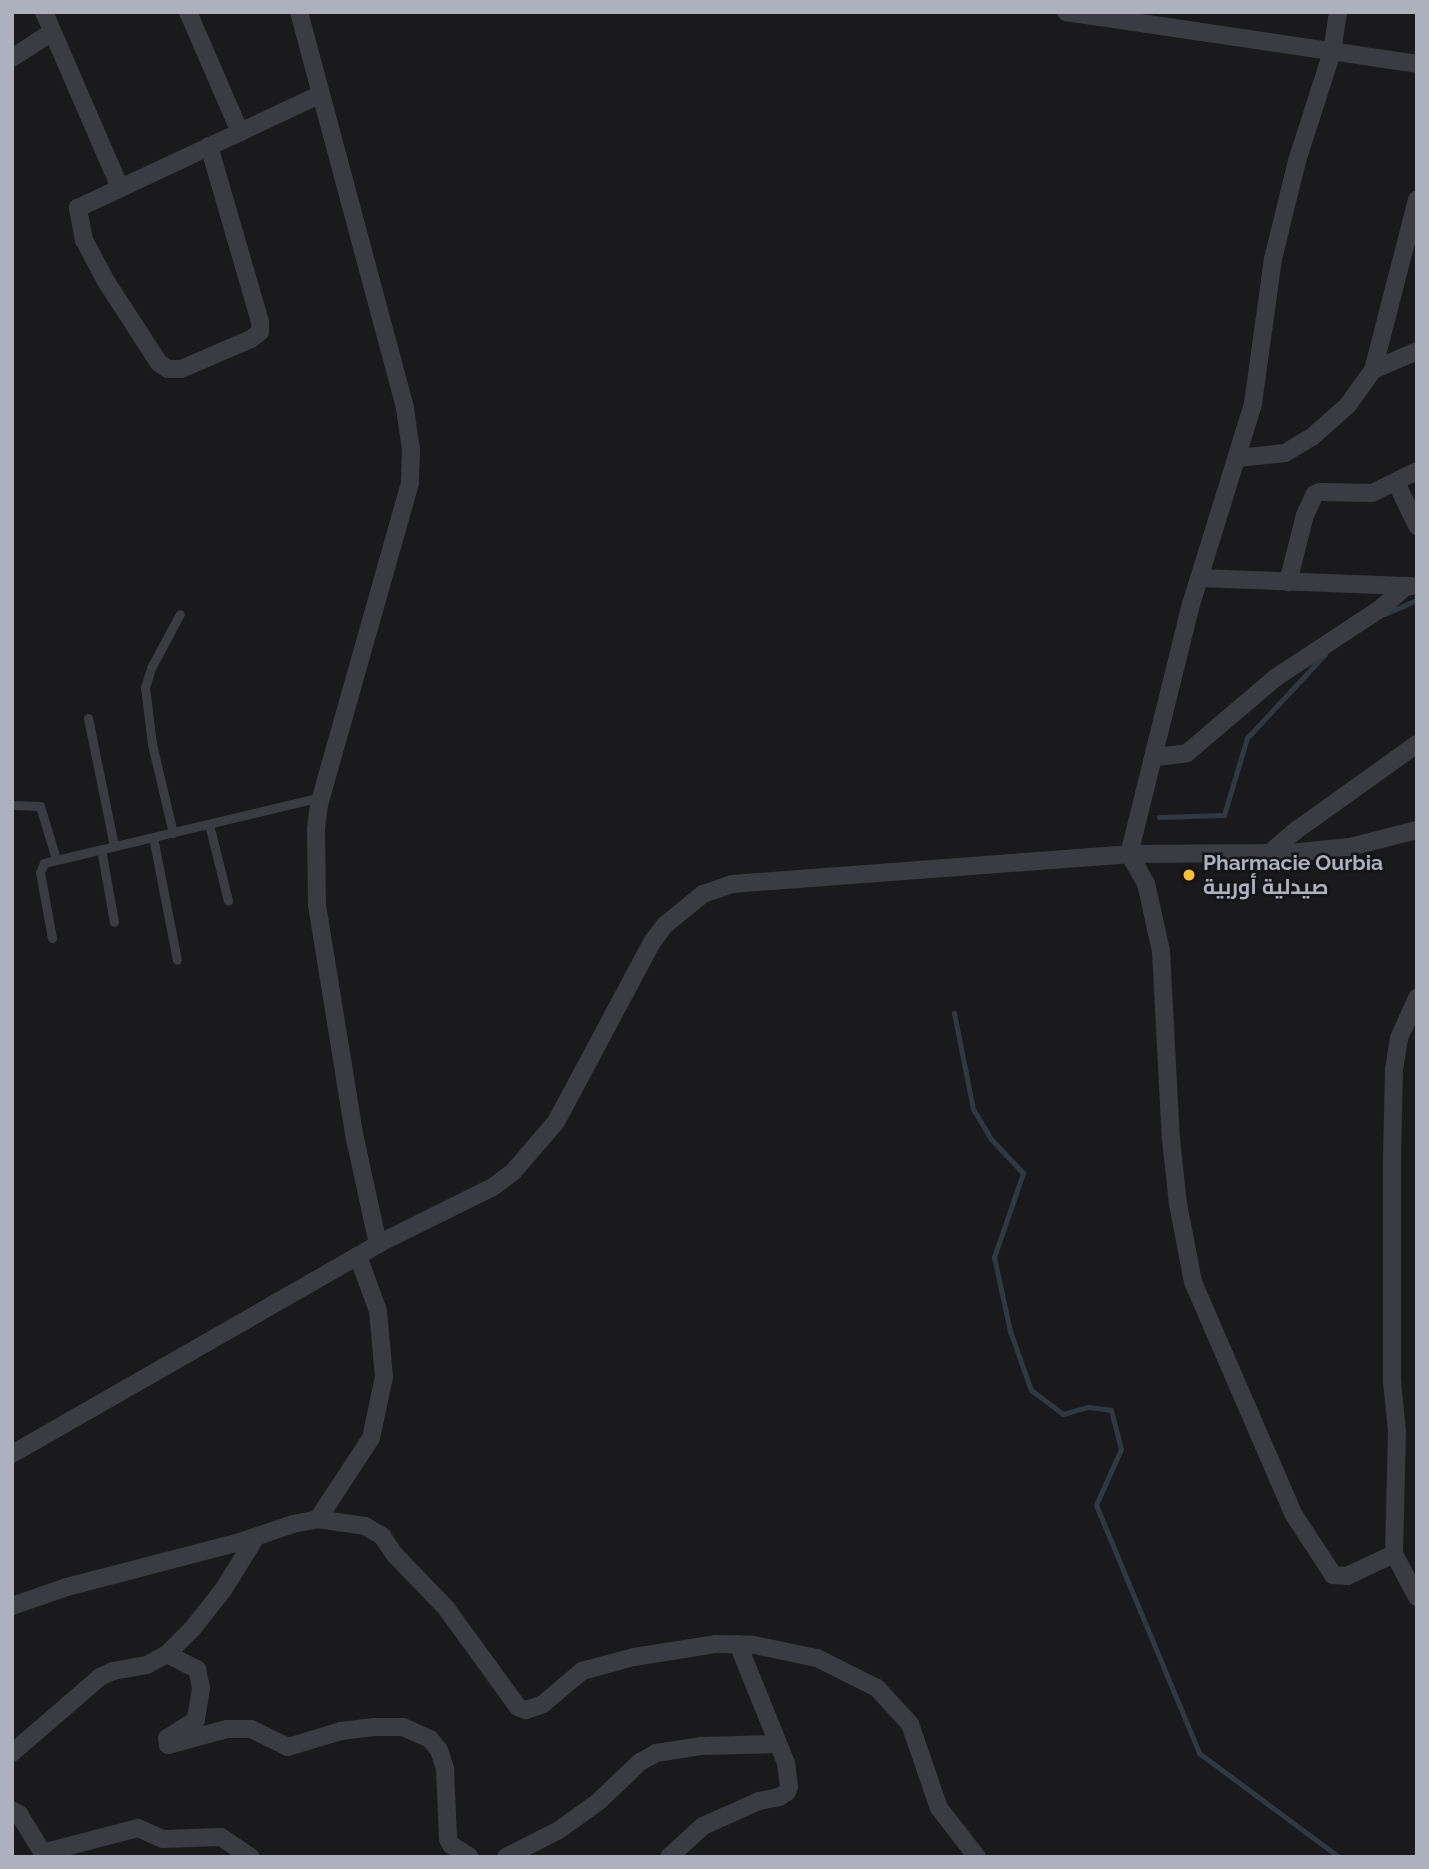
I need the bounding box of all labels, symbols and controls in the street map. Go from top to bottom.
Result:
place label: Pharmacie Ourbia صيدلية أوربية [1203,850,1383,900]
marker: Pharmacie Ourbia صيدلية أوربية [1181,867,1197,883]

